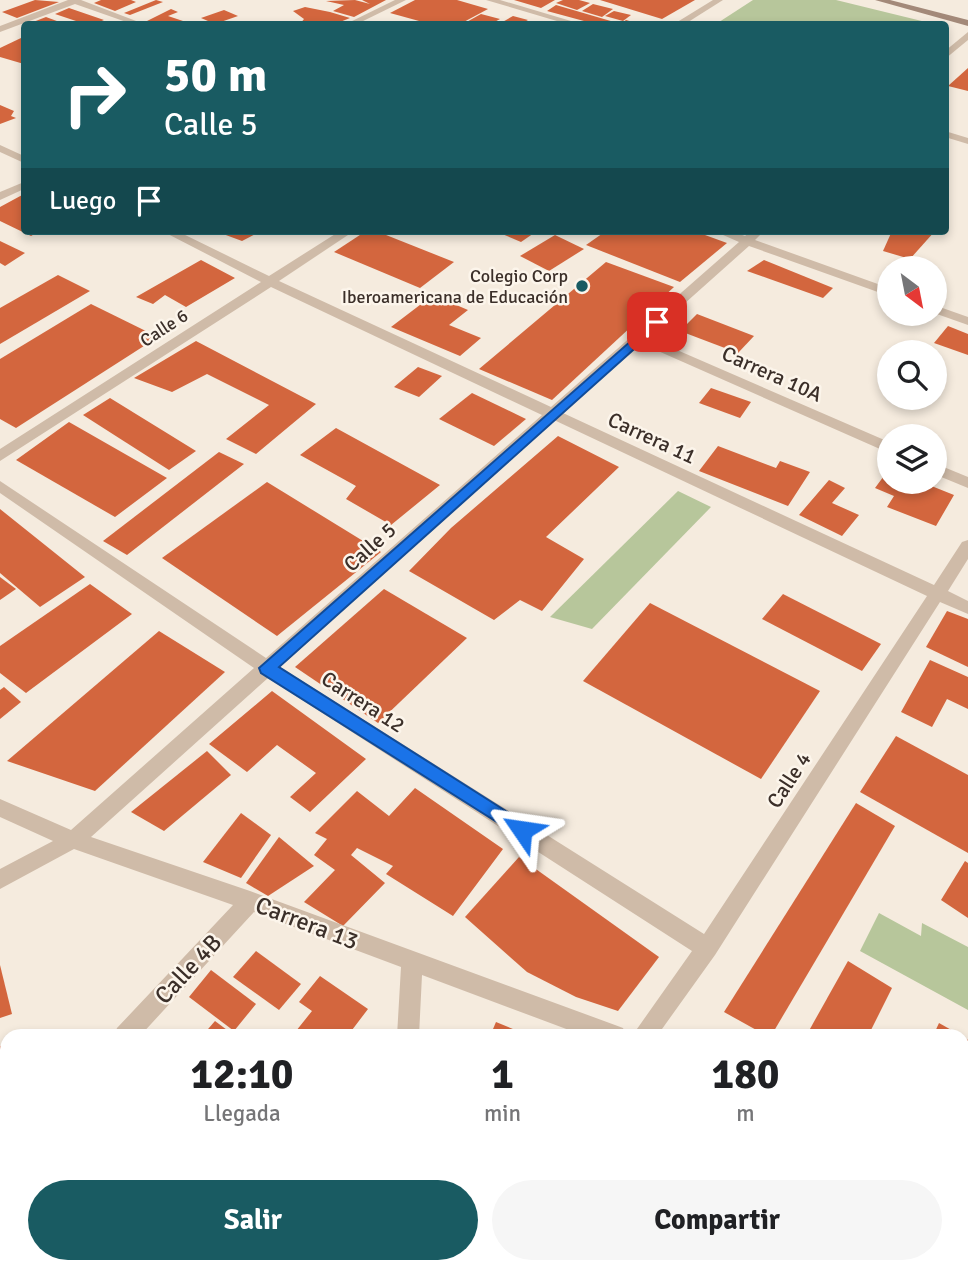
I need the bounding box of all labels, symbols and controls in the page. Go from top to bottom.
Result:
text: 50 m [164,45,267,105]
icon: right [49,49,140,140]
text: Calle 5 [164,105,258,144]
icon: arrive [130,182,168,220]
text: Luego [49,185,116,217]
north arrow [877,256,947,326]
map controls [877,256,947,494]
place label: Colegio Corp Iberoamericana de Educación [342,265,568,308]
marker: Colegio Corp Iberoamericana de Educación [574,278,590,294]
pin [627,292,687,352]
icon: arrive [638,303,676,341]
street label: Calle 6 [136,304,192,352]
street label: Carrera 10A [718,340,826,408]
button: search [877,340,947,410]
street label: Carrera 11 [604,406,700,470]
button: layers [877,424,947,494]
street label: Calle 5 [338,517,402,577]
street label: Carrera 12 [316,665,410,739]
street label: Calle 4 [761,747,817,813]
position arrow [485,793,559,867]
street label: Carrera 13 [251,890,363,956]
street label: Calle 4B [148,928,228,1010]
text: 12:10 [190,1049,294,1100]
text: 1 [491,1049,514,1100]
text: 180 [711,1049,780,1100]
text: Llegada [203,1099,281,1128]
text: min [484,1099,521,1128]
text: m [736,1099,755,1128]
button: Salir [28,1180,478,1260]
button: Compartir [492,1180,942,1260]

